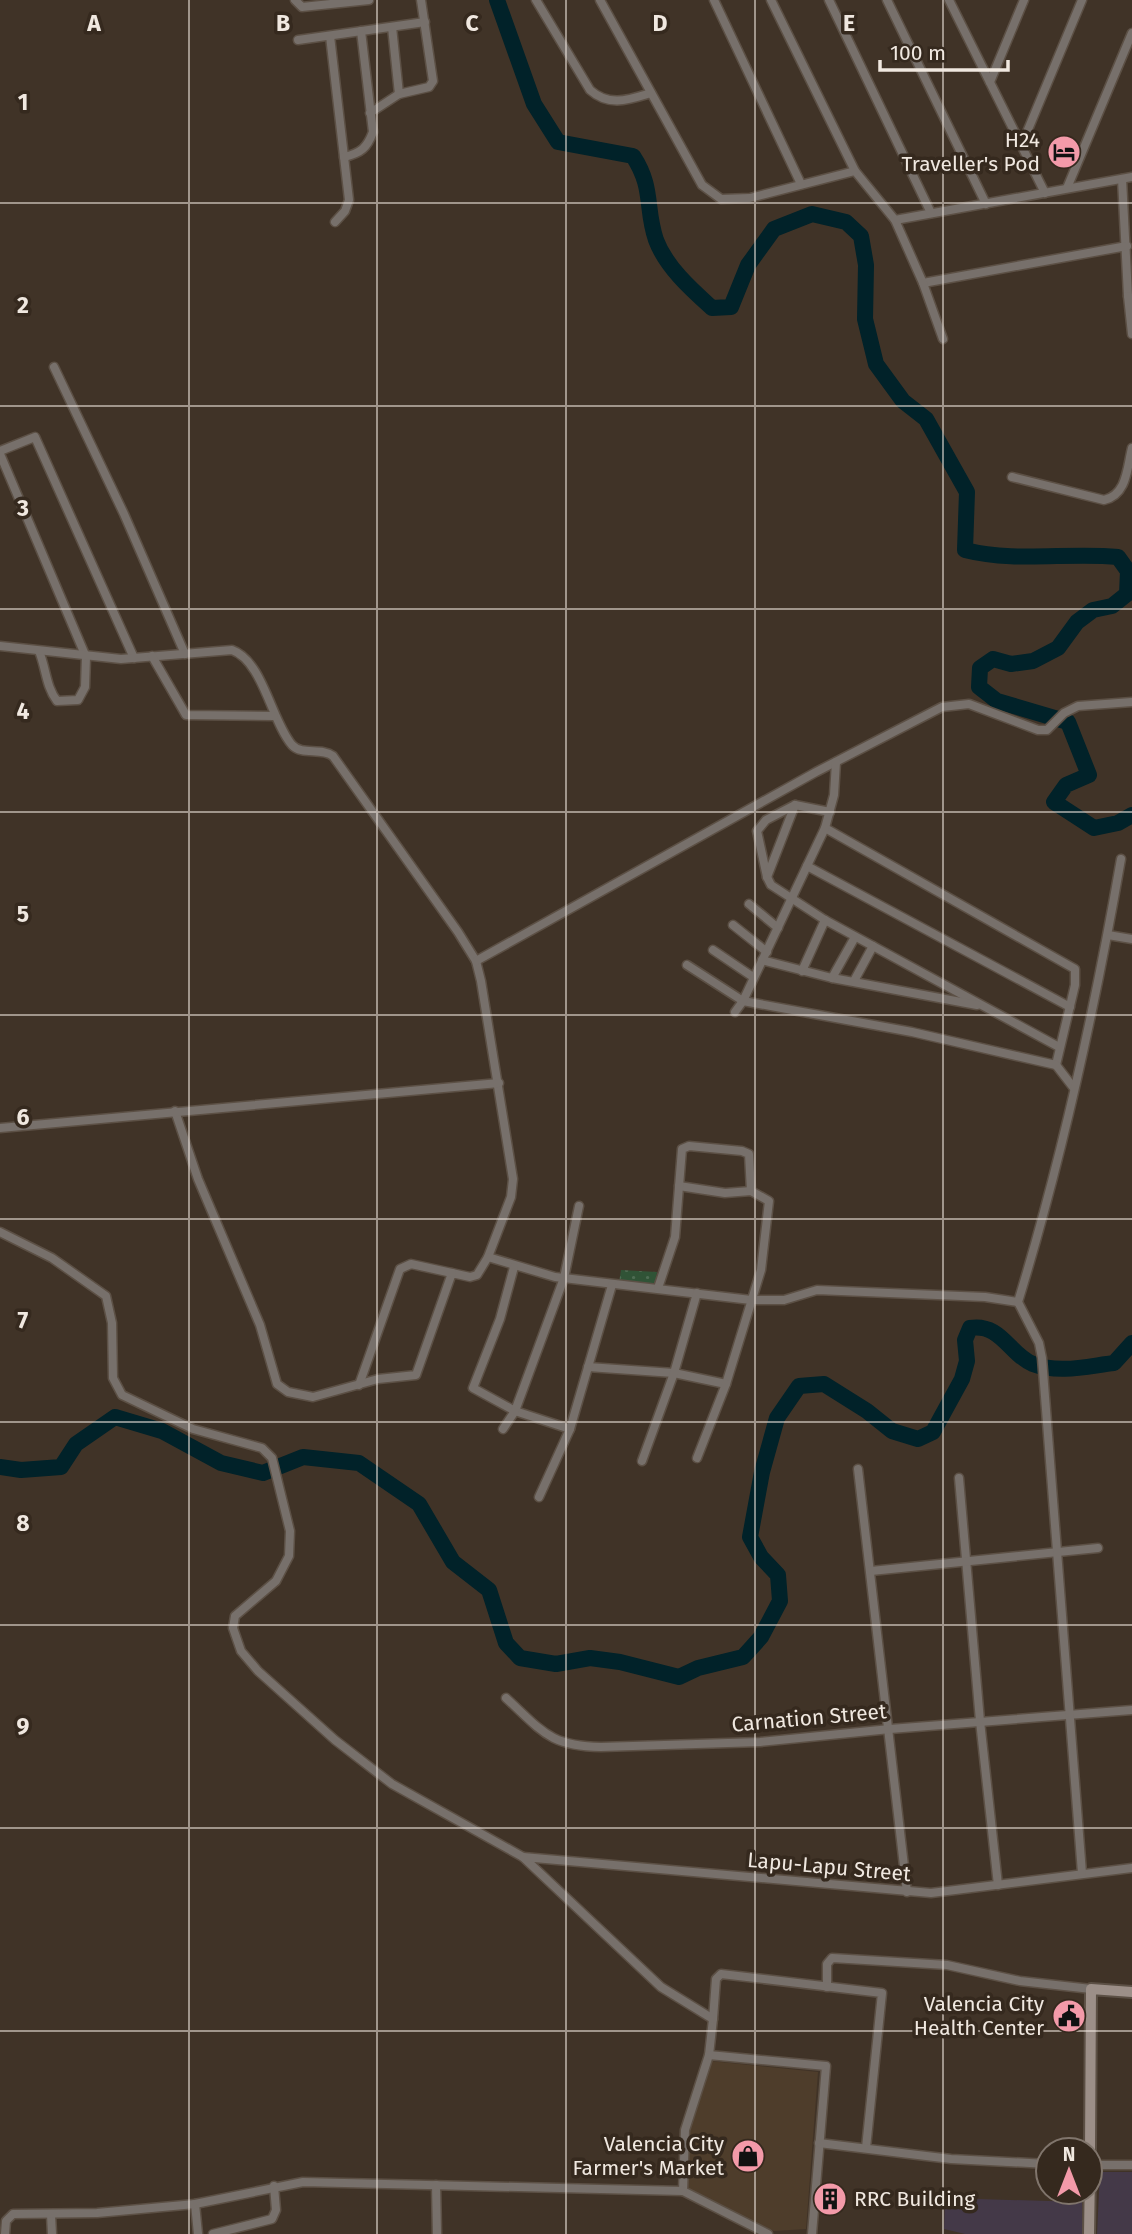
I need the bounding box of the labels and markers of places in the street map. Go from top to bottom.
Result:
place label: H24 Traveller's Pod [902,127,1040,177]
hotel icon: H24 Traveller's Pod [1045,133,1083,171]
place label: Valencia City Health Center [914,1991,1045,2041]
public building icon: Valencia City Health Center [1050,1997,1088,2035]
place label: Valencia City Farmer's Market [573,2131,725,2181]
shop icon: Valencia City Farmer's Market [729,2137,767,2175]
building icon: RRC Building [811,2180,849,2218]
place label: RRC Building [854,2186,975,2212]

